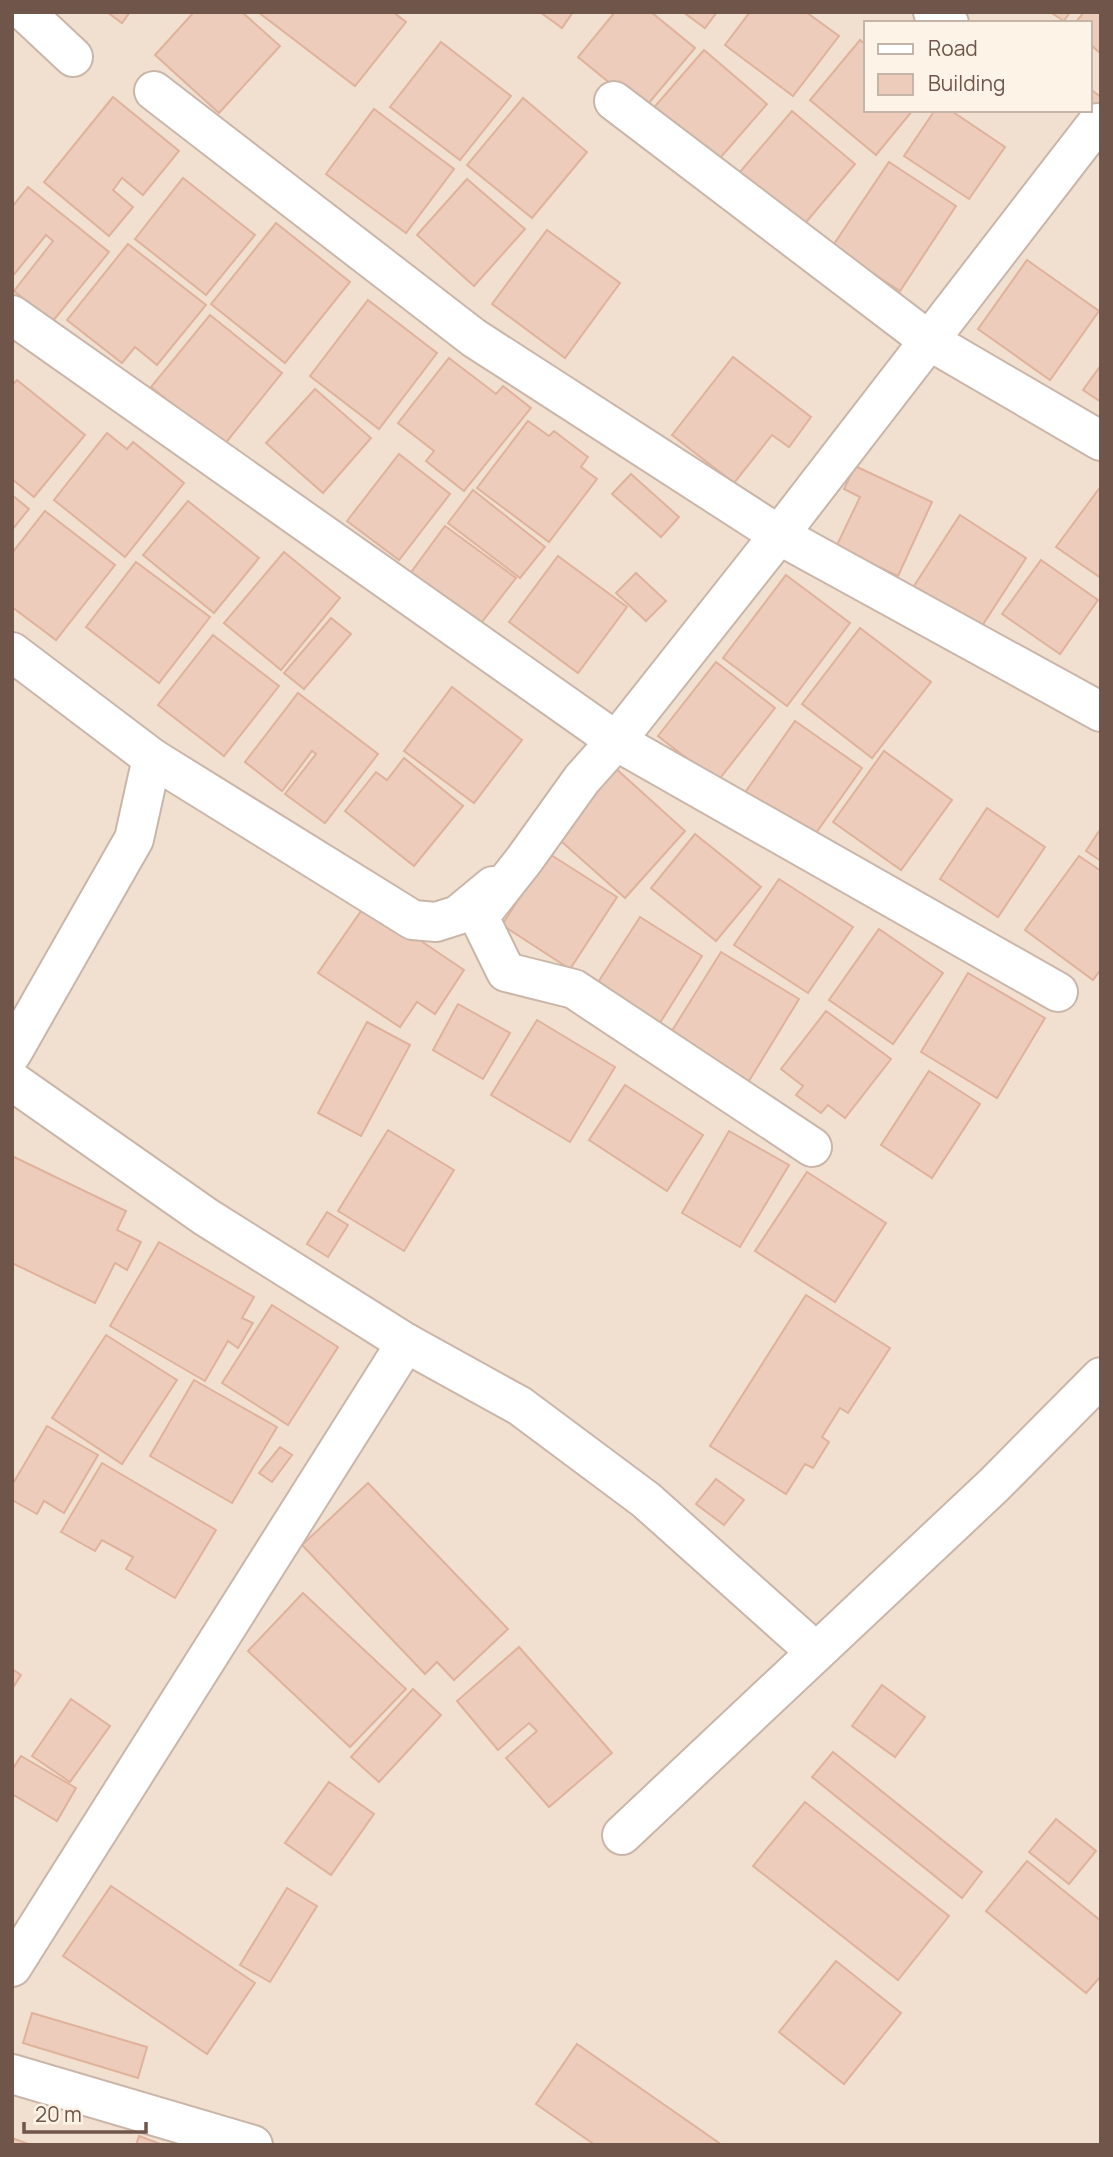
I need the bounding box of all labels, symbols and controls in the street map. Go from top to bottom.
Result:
legend [864,21,1092,112]
text: Road [928,34,978,62]
text: Building [928,69,1005,97]
scale bar [24,2090,147,2134]
text: 20 m [35,2100,82,2128]

